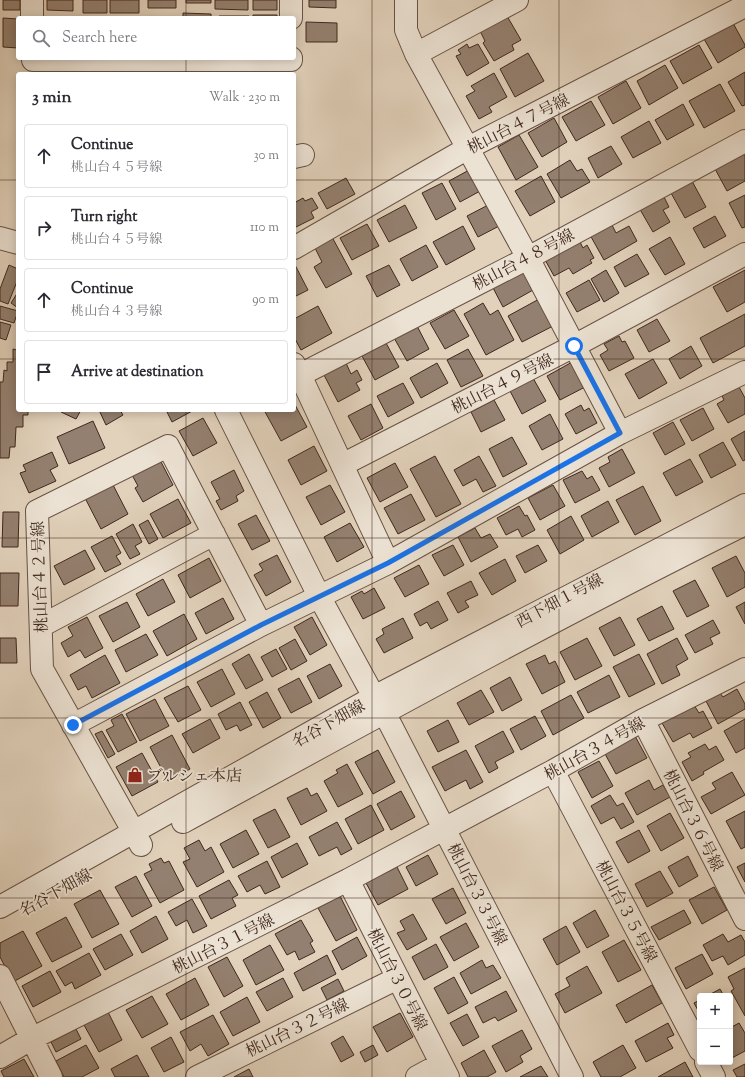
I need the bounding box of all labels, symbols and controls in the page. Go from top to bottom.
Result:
search box [16,16,296,60]
icon: search [30,27,52,49]
text: Search here [62,28,137,49]
text: 3 min [32,86,71,110]
text: Walk · 230 m [209,89,280,107]
street label: 桃山台４７号線 [464,90,574,161]
text: Continue [71,135,133,156]
icon: ahead [33,145,55,167]
text: 30 m [253,147,279,165]
text: 桃山台４５号線 [71,159,162,177]
text: Turn right [71,207,137,228]
icon: right [33,217,55,239]
text: 110 m [250,219,279,237]
street label: 桃山台４８号線 [469,225,579,298]
text: 桃山台４５号線 [71,231,162,249]
text: Continue [71,279,133,300]
icon: ahead [33,289,55,311]
text: 90 m [252,291,279,309]
text: 桃山台４３号線 [71,303,162,321]
route start [565,337,583,355]
street label: 桃山台４９号線 [448,350,558,421]
icon: arrive [33,361,55,383]
text: Arrive at destination [71,362,204,383]
street label: 桃山台４２号線 [28,521,55,633]
street label: 西下畑１号線 [512,570,608,635]
street label: 名谷下畑線 [289,696,370,755]
street label: 桃山台３４号線 [541,713,650,787]
route end [64,716,82,734]
shop icon: ブルシェ本店 [126,766,144,784]
place label: ブルシェ本店 [147,766,242,789]
street label: 桃山台３６号線 [656,766,727,876]
street label: 桃山台３３号線 [440,840,511,950]
street label: 桃山台３５号線 [588,857,661,967]
street label: 名谷下畑線 [16,865,97,924]
street label: 桃山台３１号線 [169,910,279,981]
street label: 桃山台３０号線 [360,925,431,1035]
map controls [697,993,733,1065]
button: + [697,993,733,1029]
street label: 桃山台３２号線 [243,994,353,1064]
button: − [697,1029,733,1065]

